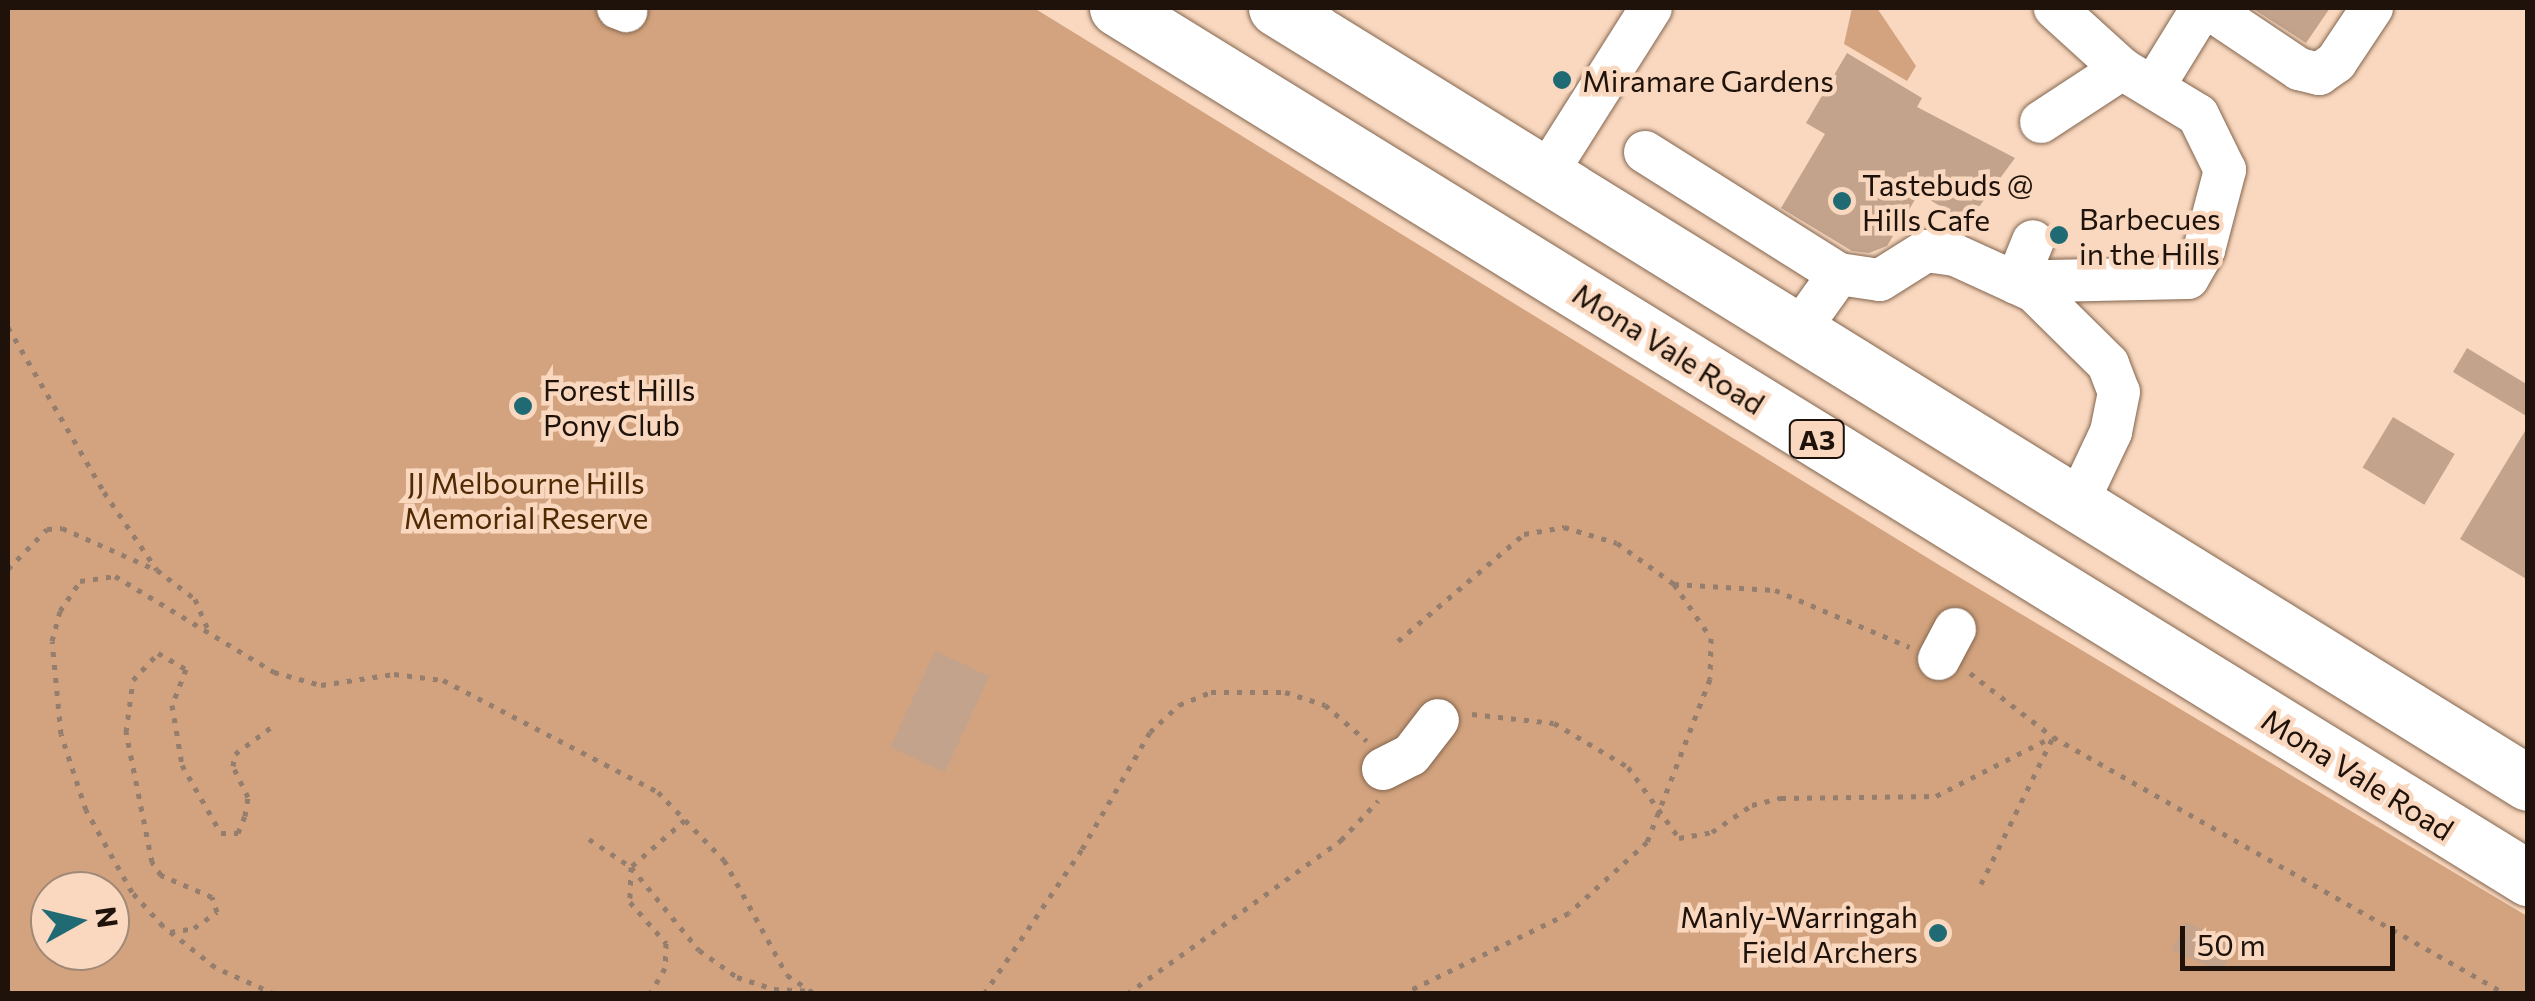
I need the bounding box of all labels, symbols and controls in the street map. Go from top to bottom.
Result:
place label: Miramare Gardens [1582,62,1834,98]
marker: Miramare Gardens [1551,69,1573,91]
place label: Tastebuds @ Hills Cafe [1862,166,2034,236]
marker: Tastebuds @ Hills Cafe [1831,190,1853,212]
place label: Barbecues in the Hills [2079,200,2221,270]
marker: Barbecues in the Hills [2048,224,2070,246]
street label: Mona Vale Road [1567,275,1771,421]
place label: Forest Hills Pony Club [543,371,695,442]
marker: Forest Hills Pony Club [512,395,534,417]
road number: A3 [1787,416,1847,462]
park label: JJ Melbourne Hills Memorial Reserve [404,464,648,534]
street label: Mona Vale Road [2256,701,2460,847]
north arrow [30,871,130,971]
place label: Manly-Warringah Field Archers [1680,898,1918,968]
text: N [89,904,126,930]
scale bar [2185,906,2400,968]
marker: Manly-Warringah Field Archers [1927,922,1949,944]
text: 50 m [2197,925,2266,962]

